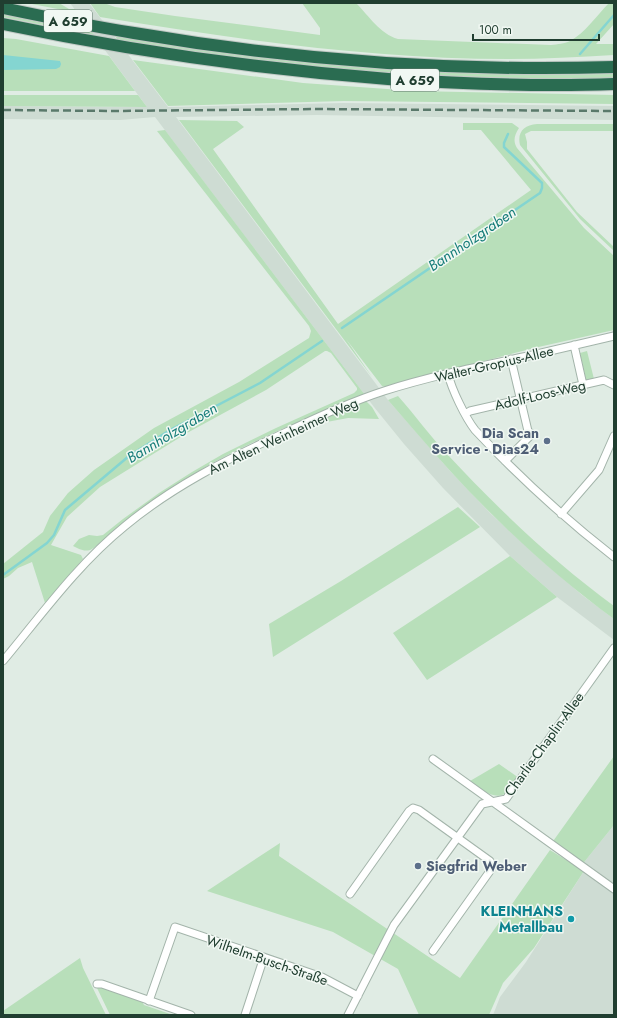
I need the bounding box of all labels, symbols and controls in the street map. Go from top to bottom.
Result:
road number: A 659 [44,10,92,32]
scale bar [473,16,599,42]
text: 100 m [479,21,512,39]
road number: A 659 [391,69,439,91]
water label: Bannholzgraben [424,201,520,277]
street label: Walter-Gropius-Allee [433,341,555,387]
street label: Adolf-Loos-Weg [492,375,588,415]
street label: Am Alten Weinheimer Weg [205,392,361,480]
water label: Bannholzgraben [123,397,221,469]
place label: Dia Scan Service - Dias24 [431,423,539,459]
marker: Dia Scan Service - Dias24 [542,436,552,446]
street label: Charlie-Chaplin-Allee [499,688,589,800]
place label: Siegfrid Weber [426,856,527,876]
marker: Siegfrid Weber [413,861,423,871]
place label: KLEINHANS Metallbau [481,901,563,937]
marker: KLEINHANS Metallbau [566,914,576,924]
street label: Wilhelm-Busch-Straße [203,930,331,990]

